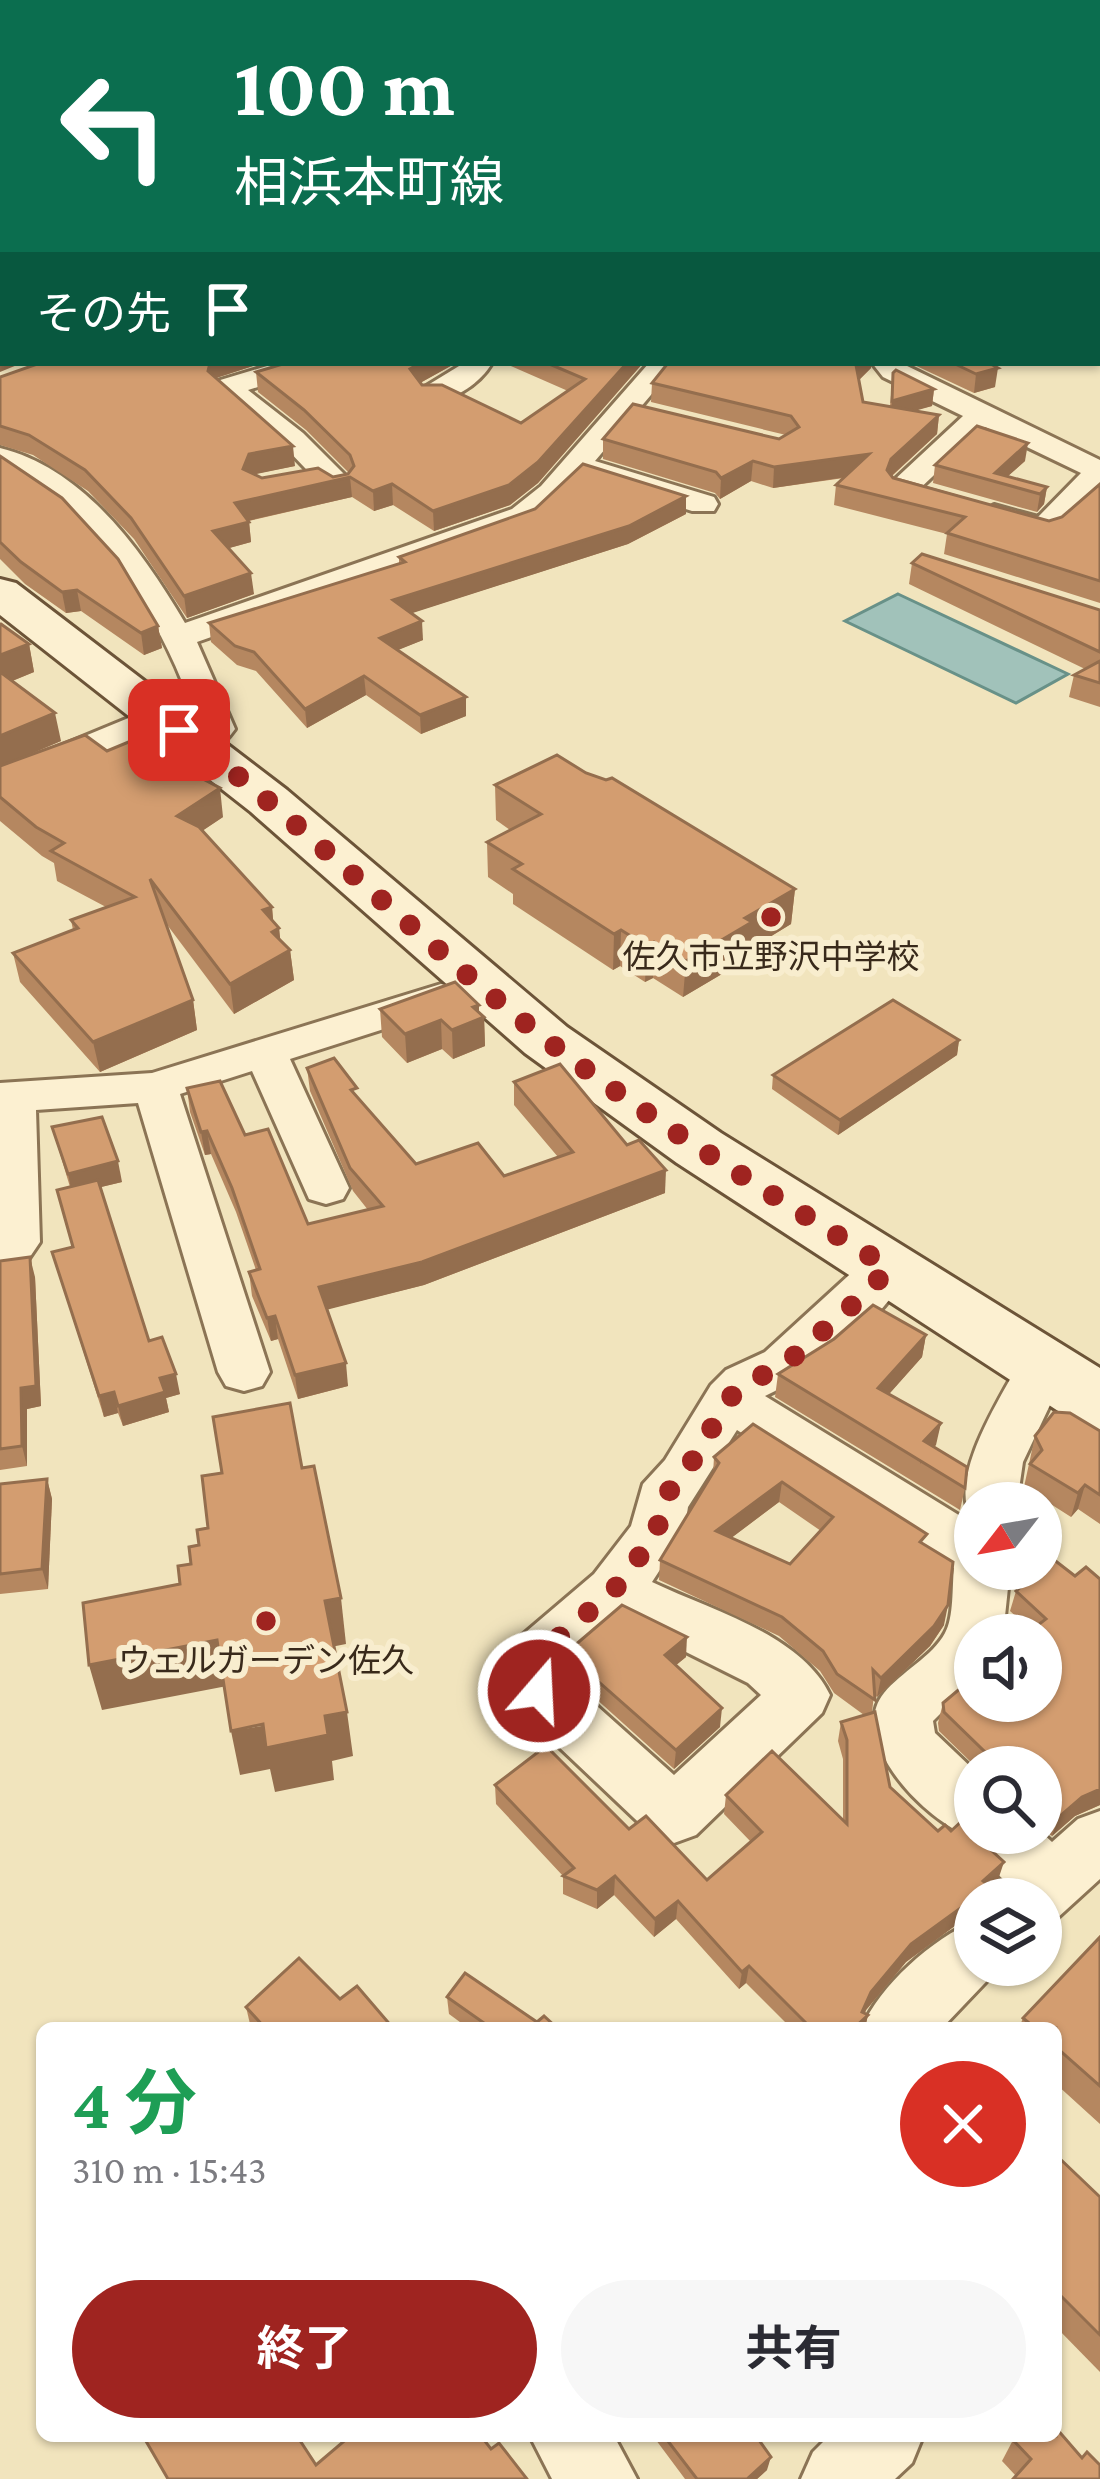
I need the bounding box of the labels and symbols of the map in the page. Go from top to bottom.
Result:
pin [128,679,230,781]
marker: 佐久市立野沢中学校 [758,904,784,930]
place label: 佐久市立野沢中学校 [623,938,920,975]
north arrow [954,1482,1062,1590]
marker: ウェルガーデン佐久 [253,1608,279,1634]
position arrow [476,1628,602,1754]
place label: ウェルガーデン佐久 [118,1642,414,1679]

